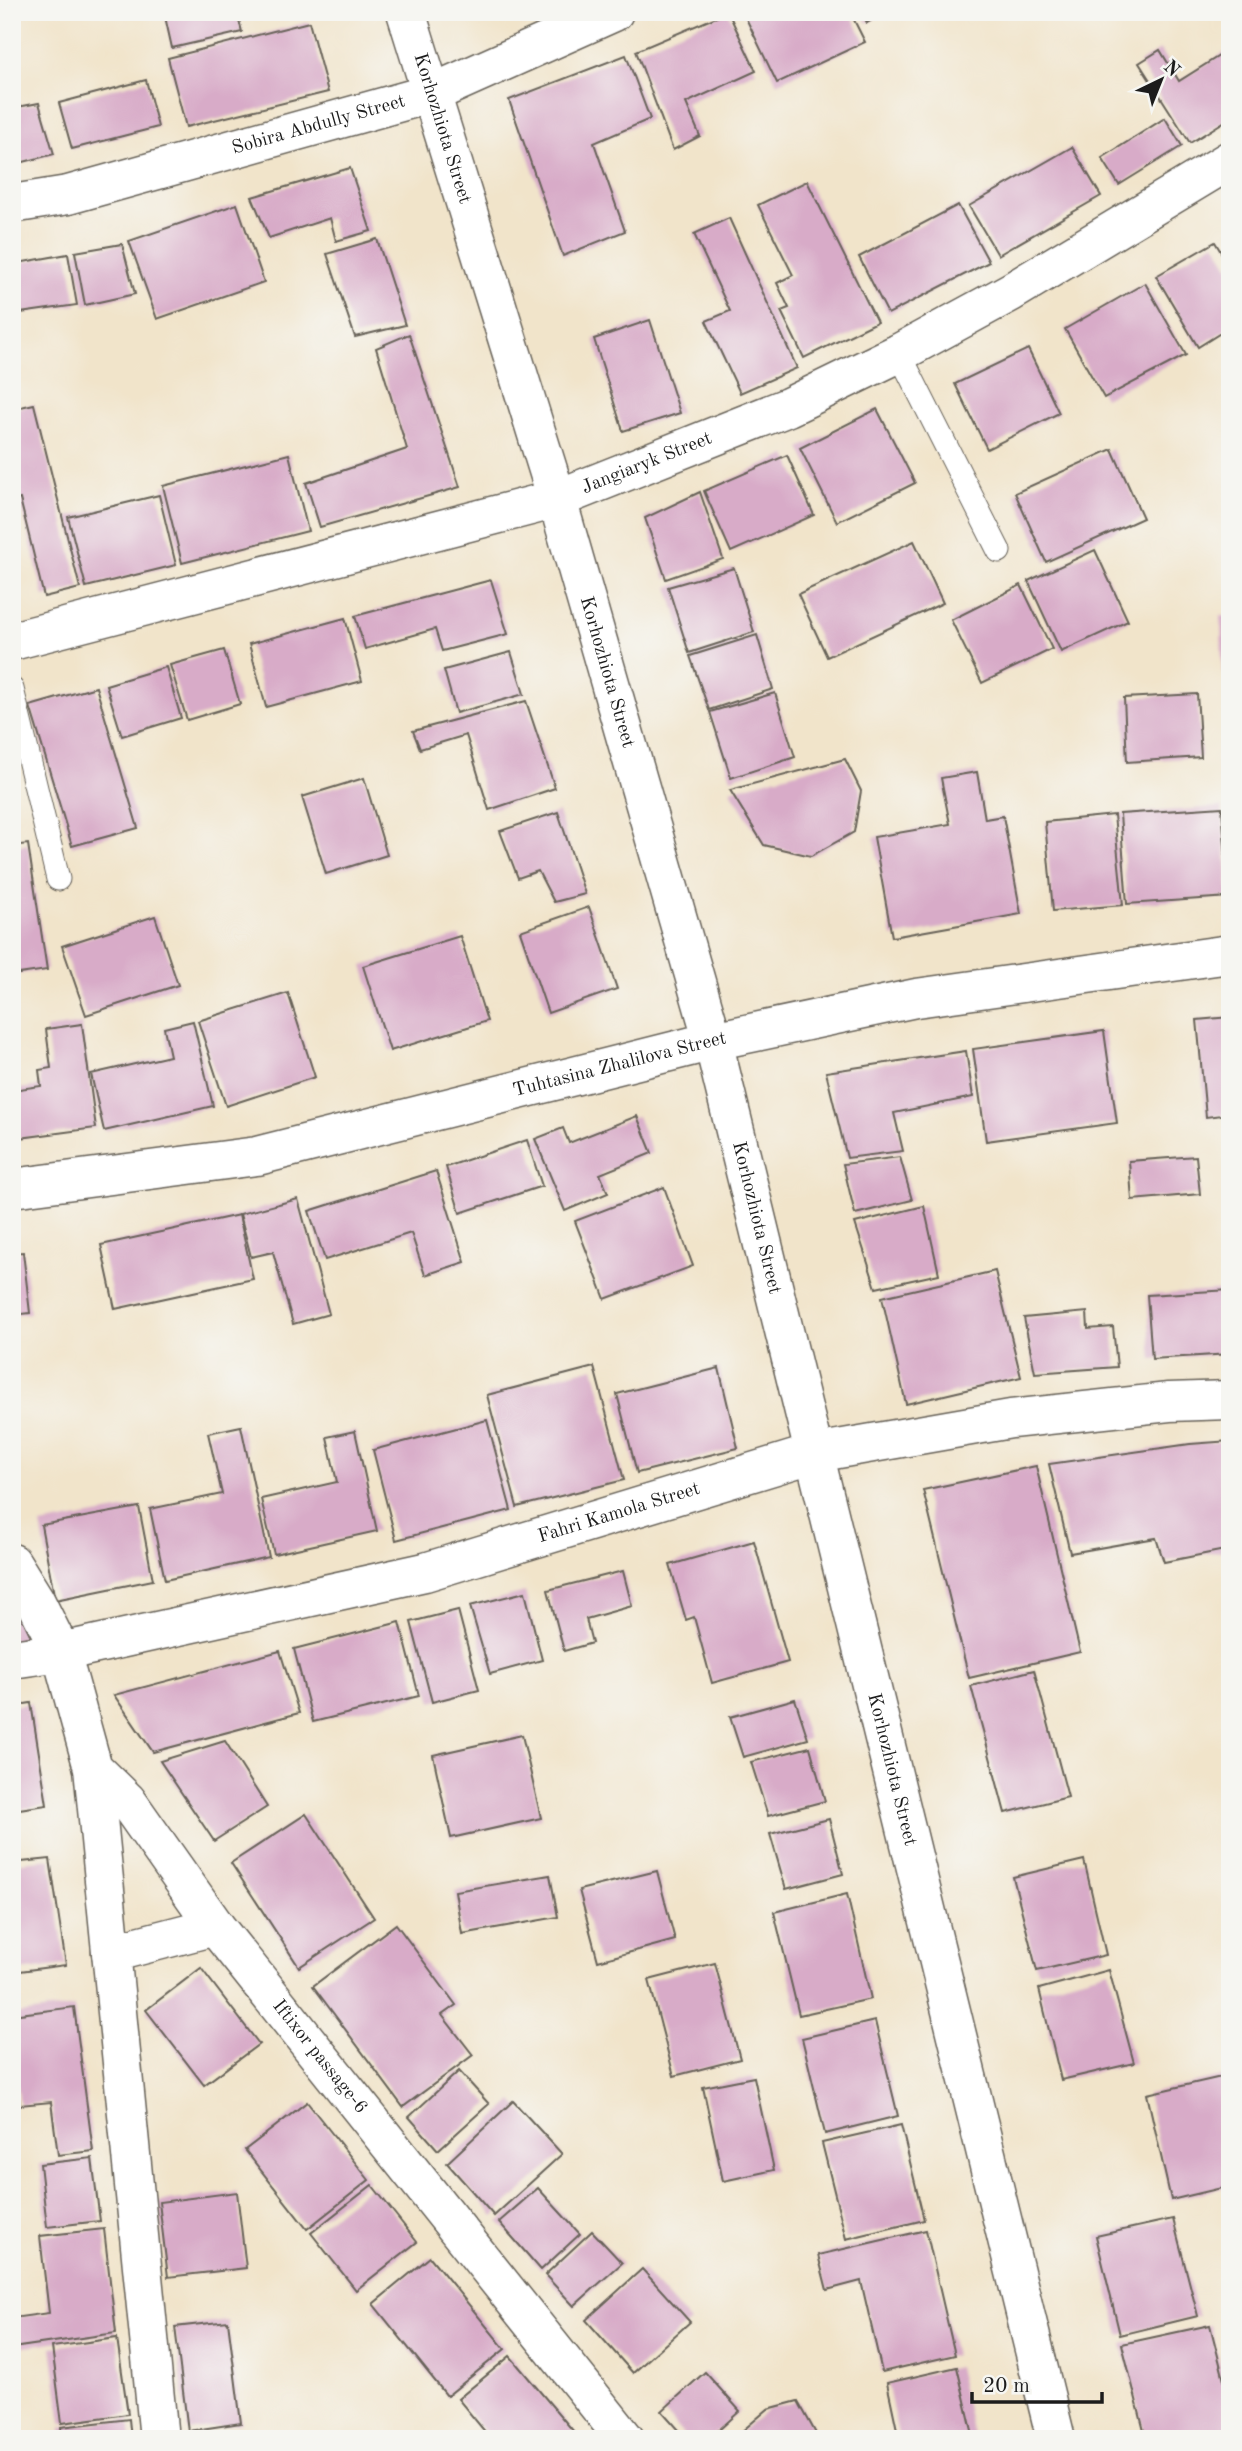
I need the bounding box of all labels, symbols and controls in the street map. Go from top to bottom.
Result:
north arrow [1126,46,1196,116]
street label: Korhozhiota Street [410,51,474,206]
text: N [1159,57,1183,82]
street label: Sobira Abdully Street [230,92,407,158]
street label: Jangiaryk Street [579,429,715,498]
street label: Korhozhiota Street [576,594,638,750]
street label: Tuhtasina Zhalilova Street [511,1029,728,1101]
street label: Korhozhiota Street [729,1140,784,1296]
street label: Fahri Kamola Street [536,1479,702,1546]
street label: Korhozhiota Street [864,1691,920,1848]
street label: Iftixor passage-6 [269,1996,371,2118]
scale bar [972,2360,1102,2404]
text: 20 m [983,2376,1030,2397]

